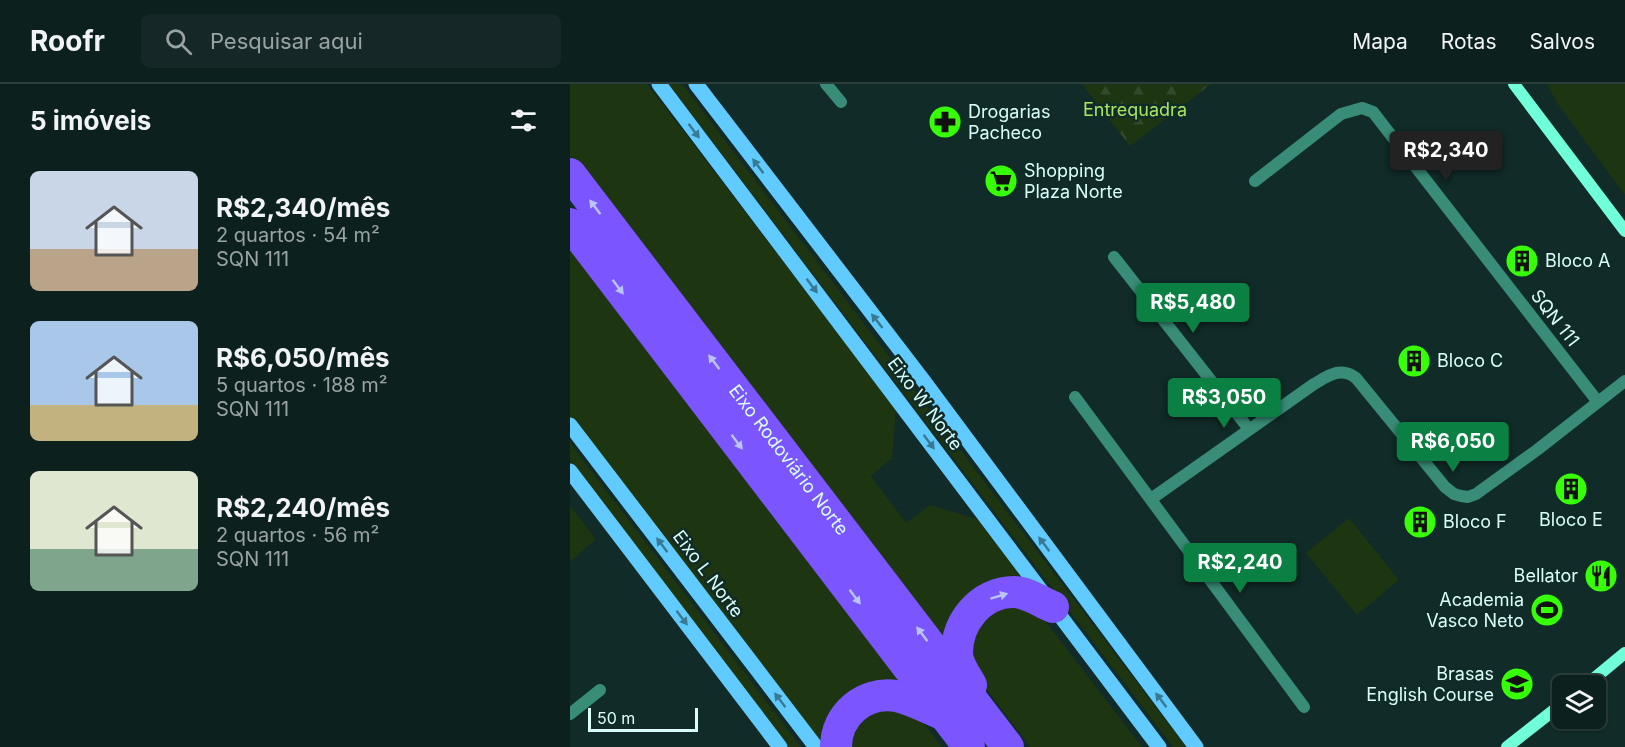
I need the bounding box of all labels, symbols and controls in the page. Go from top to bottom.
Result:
search box [141,14,561,68]
text: Roofr [30,24,105,58]
icon: search [162,25,195,58]
text: Pesquisar aqui [210,28,363,54]
text: Mapa [1352,29,1408,54]
text: Rotas [1441,29,1496,54]
text: Salvos [1529,29,1595,54]
park label: Entrequadra [1083,99,1187,120]
place label: Drogarias Pacheco [968,101,1050,143]
icon: filters [507,104,540,137]
pharmacy icon: Drogarias Pacheco [927,104,963,140]
text: 5 imóveis [30,105,151,136]
one-way arrow [688,122,700,138]
pin: R$2,340 [1391,131,1501,182]
text: R$2,340 [1404,138,1488,162]
one-way arrow [752,158,764,174]
place label: Shopping Plaza Norte [1024,160,1123,202]
supermarket icon: Shopping Plaza Norte [983,163,1019,199]
text: R$2,340/mês [216,192,390,223]
icon: home [78,195,150,267]
one-way arrow [590,200,602,215]
text: 2 quartos · 54 m² [216,223,380,247]
building icon: Bloco A [1504,243,1540,279]
text: SQN 111 [216,247,289,271]
place label: Bloco A [1545,250,1611,271]
one-way arrow [612,279,625,295]
one-way arrow [805,279,817,294]
pin: R$5,480 [1138,283,1248,334]
street label: SQN 111 [1527,285,1584,350]
text: R$5,480 [1150,290,1236,314]
one-way arrow [871,313,883,328]
text: R$6,050/mês [216,342,390,373]
building icon: Bloco C [1396,343,1432,379]
icon: home [78,345,150,417]
place label: Bloco C [1437,350,1503,371]
street label: Eixo W Norte [884,353,967,454]
one-way arrow [708,354,720,370]
text: 5 quartos · 188 m² [216,373,388,397]
pin: R$3,050 [1169,378,1279,429]
street label: Eixo Rodoviário Norte [725,380,853,539]
text: R$3,050 [1182,385,1266,409]
text: SQN 111 [216,397,289,421]
pin: R$6,050 [1398,422,1508,473]
text: R$6,050 [1411,429,1495,453]
one-way arrow [730,434,743,450]
one-way arrow [923,434,935,450]
building icon: Bloco E [1553,471,1589,507]
text: R$2,240/mês [216,492,390,523]
icon: home [78,495,150,567]
building icon: Bloco F [1402,504,1438,540]
place label: Bloco E [1539,509,1603,530]
place label: Bloco F [1443,511,1507,532]
text: 2 quartos · 56 m² [216,523,379,547]
street label: Eixo L Norte [669,526,748,621]
one-way arrow [1039,536,1051,551]
one-way arrow [656,538,668,554]
pin: R$2,240 [1185,543,1295,594]
text: SQN 111 [216,547,289,571]
text: R$2,240 [1198,550,1282,574]
restaurant icon: Bellator [1583,558,1619,594]
place label: Bellator [1514,565,1578,586]
one-way arrow [848,589,861,605]
place label: Academia Vasco Neto [1426,589,1524,631]
one-way arrow [990,591,1008,600]
sports icon: Academia Vasco Neto [1529,592,1565,628]
one-way arrow [675,610,687,625]
one-way arrow [916,626,928,641]
place label: Brasas English Course [1366,663,1494,705]
school or university icon: Brasas English Course [1499,666,1535,702]
map controls [1552,675,1606,729]
button: layers [1552,675,1606,729]
one-way arrow [1155,692,1167,708]
one-way arrow [775,693,787,708]
scale bar [588,705,698,732]
text: 50 m [597,708,635,728]

